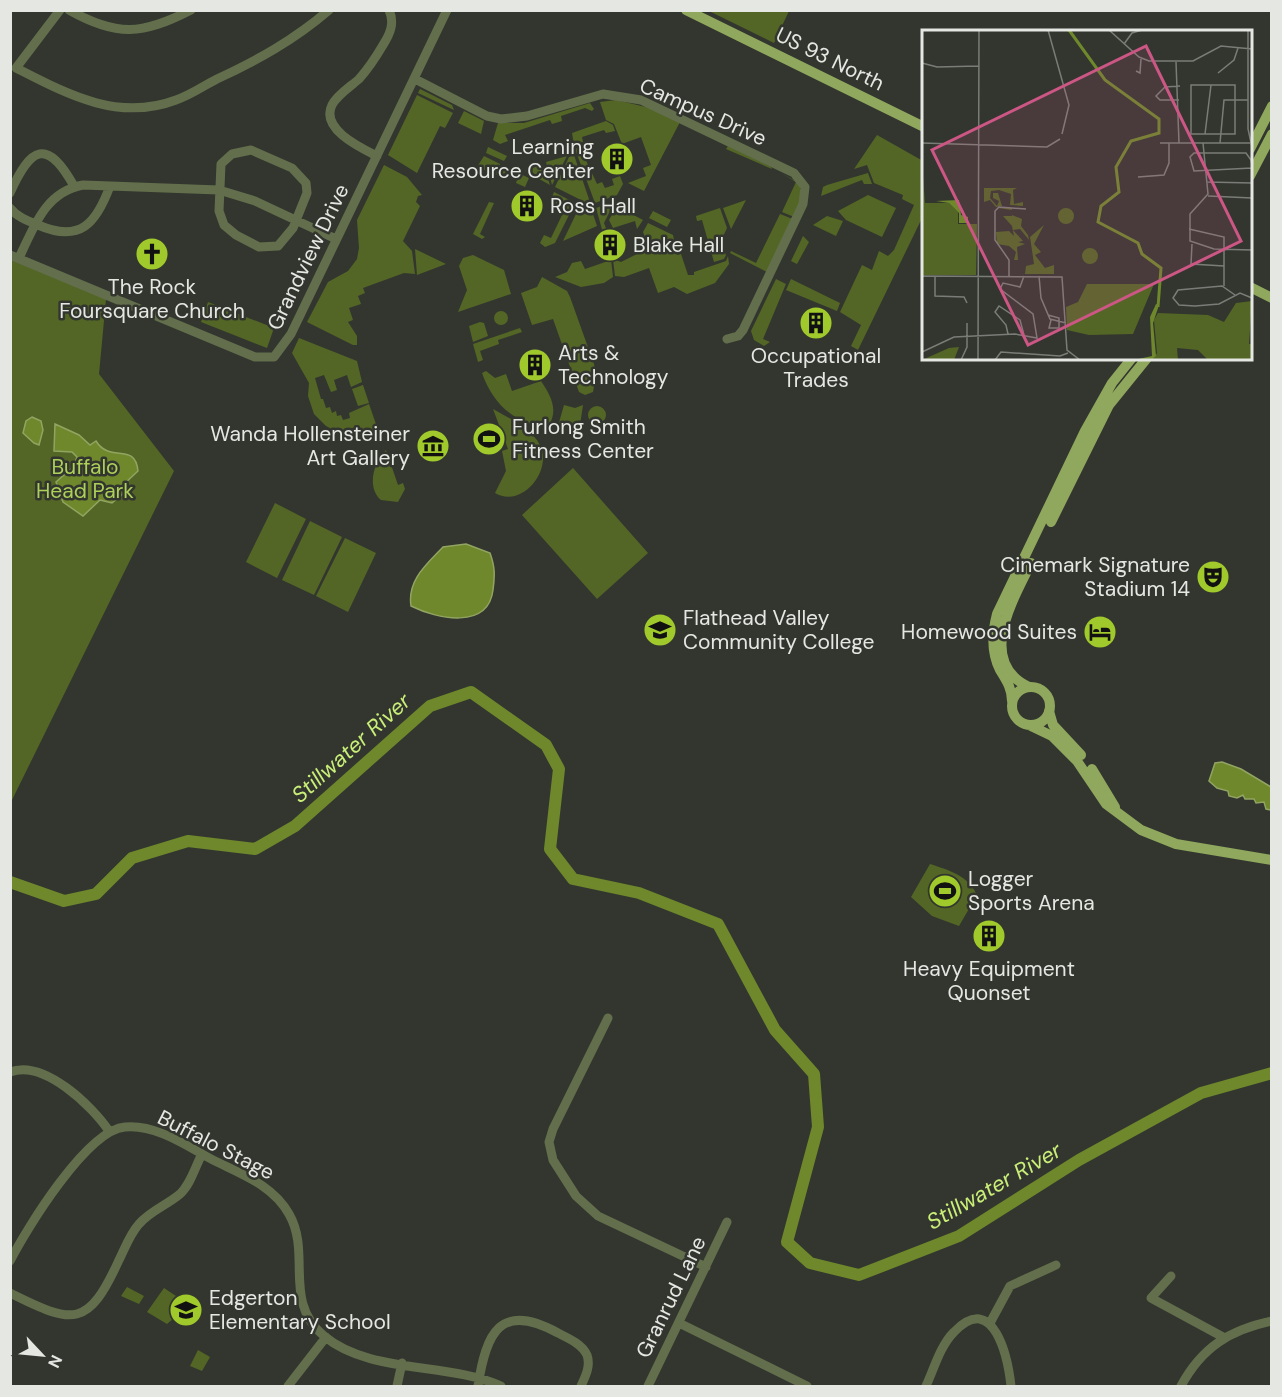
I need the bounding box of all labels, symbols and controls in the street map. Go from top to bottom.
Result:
street label: US 93 North [771,21,889,97]
inset map [922,30,1252,360]
street label: Campus Drive [635,72,771,153]
place label: Learning Resource Center [432,133,594,185]
building icon: Learning Resource Center [599,141,635,177]
street label: Grandview Drive [261,179,356,335]
building icon: Ross Hall [509,188,545,224]
place label: Ross Hall [550,192,636,220]
building icon: Blake Hall [592,227,628,263]
place label: Blake Hall [633,231,724,259]
church icon: The Rock Foursquare Church [134,236,170,272]
place label: The Rock Foursquare Church [59,273,245,325]
building icon: Occupational Trades [798,305,834,341]
place label: Arts & Technology [558,339,669,391]
place label: Occupational Trades [751,342,881,394]
building icon: Arts & Technology [517,347,553,383]
place label: Furlong Smith Fitness Center [512,413,654,465]
place label: Wanda Hollensteiner Art Gallery [210,420,410,472]
sports icon: Furlong Smith Fitness Center [471,421,507,457]
museum icon: Wanda Hollensteiner Art Gallery [415,428,451,464]
park label: Buffalo Head Park [36,453,134,505]
place label: Cinemark Signature Stadium 14 [1000,551,1190,603]
theatre icon: Cinemark Signature Stadium 14 [1195,559,1231,595]
place label: Flathead Valley Community College [683,604,875,656]
school or university icon: Flathead Valley Community College [642,612,678,648]
hotel icon: Homewood Suites [1082,614,1118,650]
place label: Homewood Suites [901,618,1077,646]
water label: Stillwater River [285,686,417,809]
place label: Logger Sports Arena [968,865,1095,917]
sports icon: Logger Sports Arena [927,873,963,909]
building icon: Heavy Equipment Quonset [971,918,1007,954]
place label: Heavy Equipment Quonset [903,955,1075,1007]
street label: Buffalo Stage [153,1104,279,1187]
water label: Stillwater River [921,1135,1067,1236]
street label: Granrud Lane [629,1231,713,1363]
place label: Edgerton Elementary School [209,1284,391,1336]
school or university icon: Edgerton Elementary School [168,1292,204,1328]
north arrow [12,1325,72,1385]
text: N [43,1352,67,1371]

